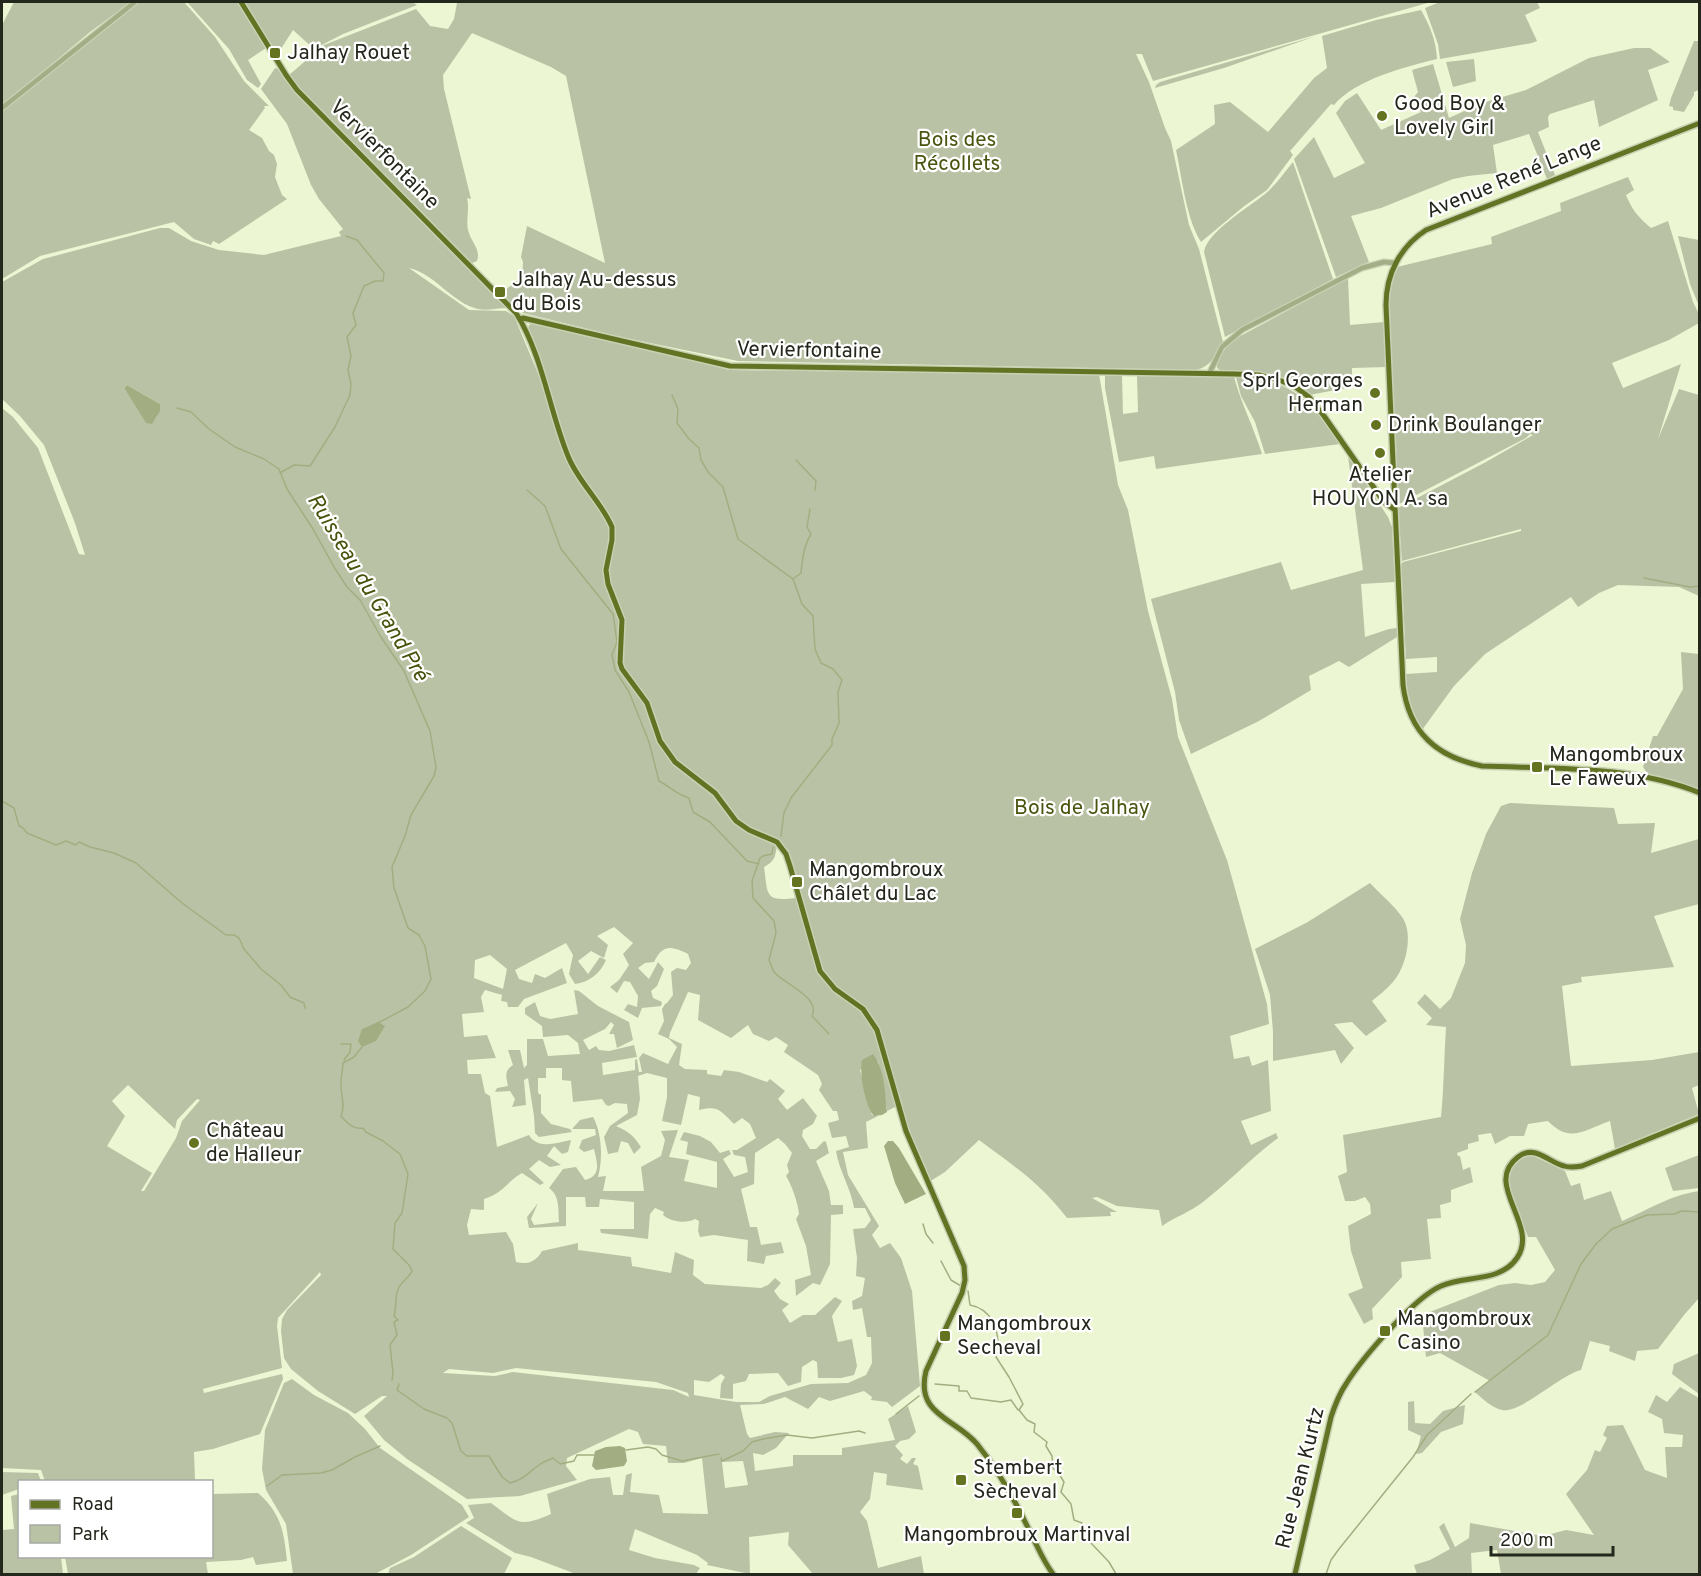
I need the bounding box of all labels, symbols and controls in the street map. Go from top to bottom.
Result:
place label: Jalhay Rouet [287,40,410,67]
marker: Jalhay Rouet [268,46,282,60]
place label: Good Boy & Lovely Girl [1394,91,1505,142]
street label: Vervierfontaine [323,94,445,216]
marker: Good Boy & Lovely Girl [1375,109,1389,123]
park label: Bois des Récollets [914,127,1000,178]
street label: Avenue René Lange [1422,131,1606,225]
place label: Jalhay Au-dessus du Bois [512,267,677,318]
marker: Jalhay Au-dessus du Bois [493,285,507,299]
street label: Vervierfontaine [736,336,882,366]
place label: Sprl Georges Herman [1242,368,1363,419]
marker: Sprl Georges Herman [1368,386,1382,400]
place label: Drink Boulanger [1388,412,1542,439]
marker: Drink Boulanger [1369,418,1383,432]
marker: Atelier HOUYON A. sa [1373,446,1387,460]
place label: Atelier HOUYON A. sa [1312,462,1448,513]
water label: Ruisseau du Grand Pré [300,489,435,688]
place label: Mangombroux Le Faweux [1549,742,1684,793]
marker: Mangombroux Le Faweux [1530,760,1544,774]
park label: Bois de Jalhay [1014,795,1150,822]
place label: Mangombroux Châlet du Lac [809,857,944,908]
marker: Mangombroux Châlet du Lac [790,875,804,889]
place label: Château de Halleur [206,1118,302,1169]
marker: Château de Halleur [187,1136,201,1150]
place label: Mangombroux Casino [1397,1306,1532,1357]
place label: Mangombroux Secheval [957,1311,1092,1362]
marker: Mangombroux Casino [1378,1324,1392,1338]
marker: Mangombroux Secheval [938,1329,952,1343]
street label: Rue Jean Kurtz [1270,1404,1332,1552]
place label: Stembert Sècheval [973,1455,1062,1506]
marker: Stembert Sècheval [954,1473,968,1487]
legend [18,1480,213,1558]
text: Road [72,1494,114,1517]
marker: Mangombroux Martinval [1010,1506,1024,1520]
scale bar [1491,1519,1612,1557]
place label: Mangombroux Martinval [903,1522,1131,1549]
text: Park [72,1524,109,1547]
text: 200 m [1500,1530,1553,1553]

